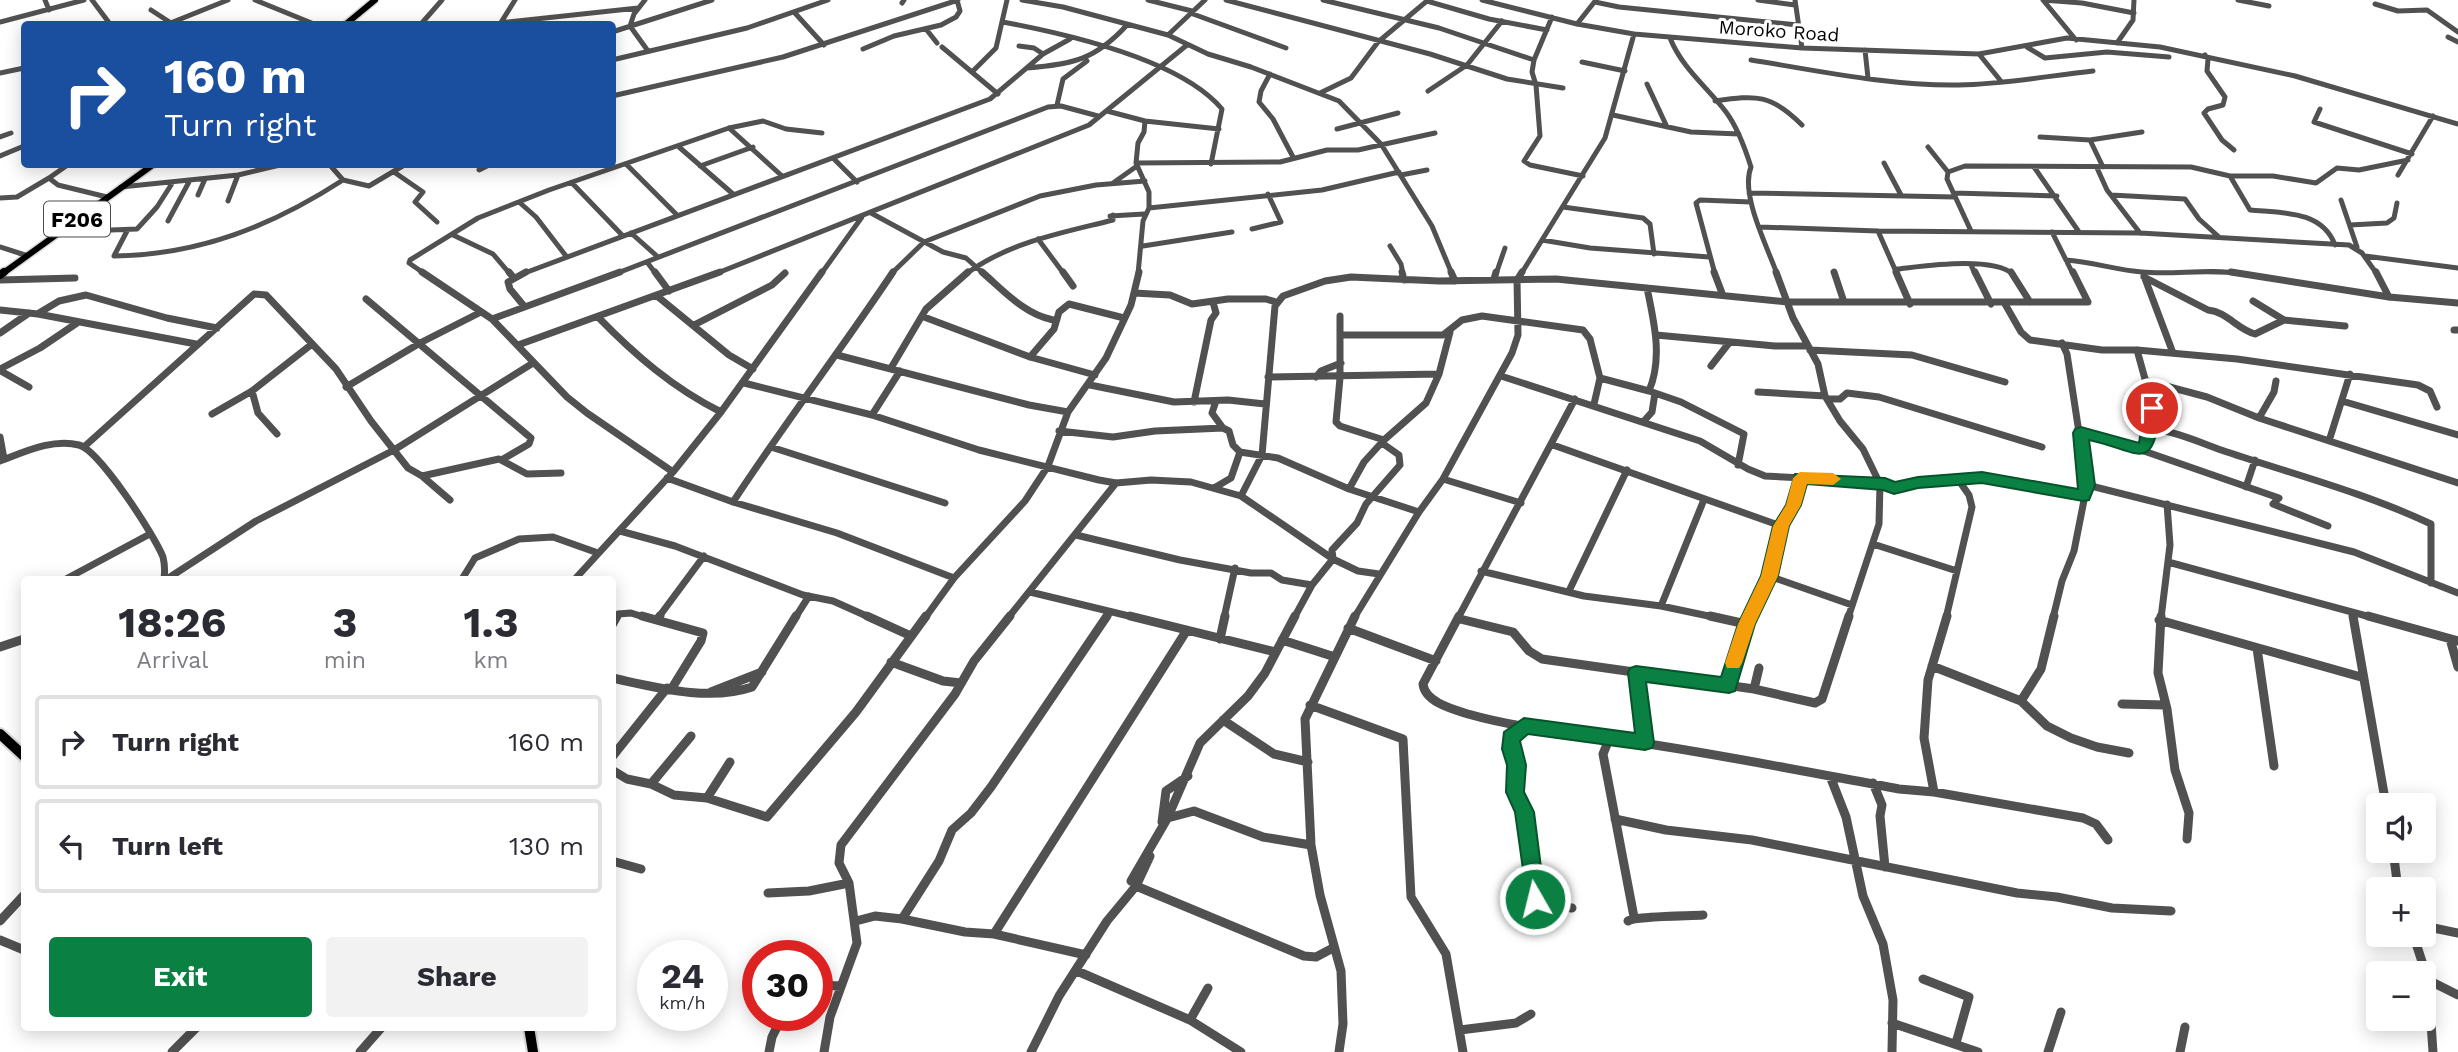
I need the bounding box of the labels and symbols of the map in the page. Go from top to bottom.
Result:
street label: Moroko Road [1718,15,1840,47]
road number: F206 [44,202,110,236]
pin [2122,378,2182,438]
position arrow [1498,862,1572,936]
speed limit sign: 30 [742,940,833,1031]

